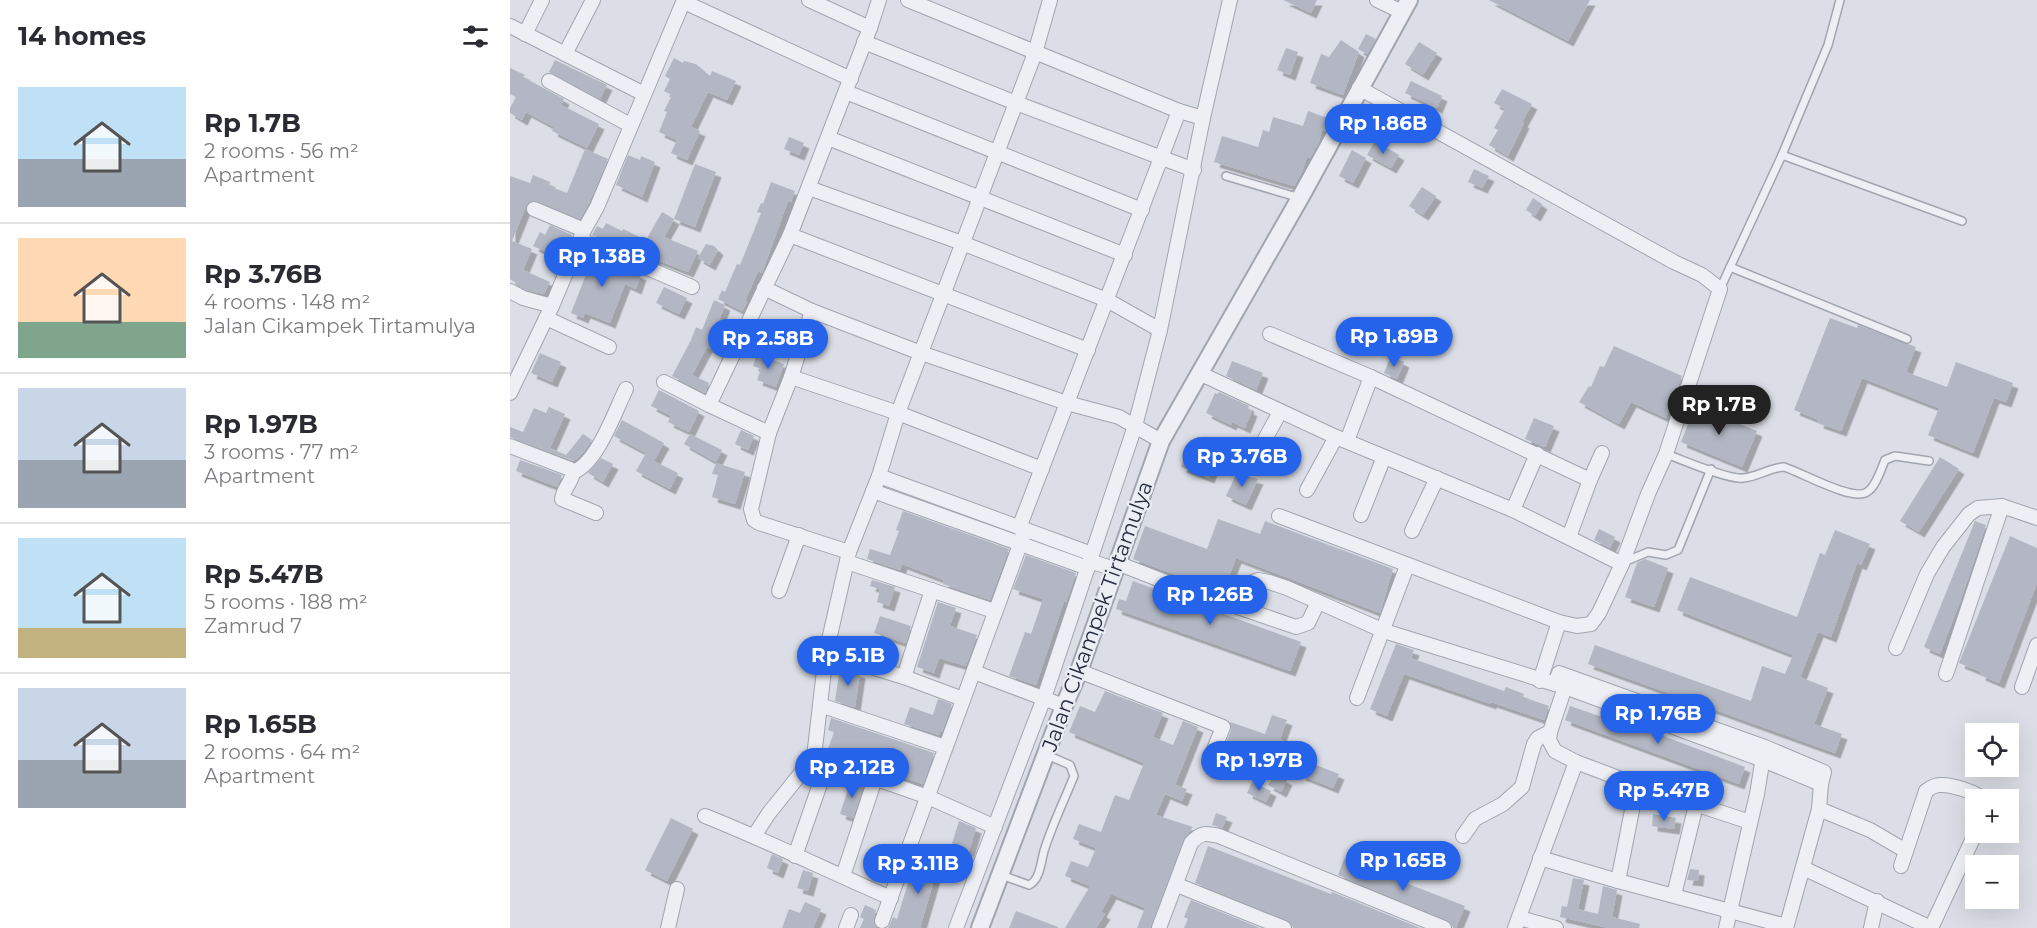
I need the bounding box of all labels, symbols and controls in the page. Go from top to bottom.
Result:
text: 14 homes [18,20,146,52]
icon: filters [459,20,492,53]
pin: Rp 1.86B [1321,104,1445,155]
text: Rp 1.7B [204,107,301,139]
icon: home [66,111,138,183]
text: Rp 1.86B [1339,111,1427,135]
text: 2 rooms · 56 m² [204,139,359,163]
text: Apartment [204,163,315,187]
pin: Rp 1.38B [540,237,664,288]
text: Rp 1.38B [558,244,646,268]
text: Rp 3.76B [204,258,322,290]
icon: home [66,262,138,334]
text: 4 rooms · 148 m² [204,290,370,314]
text: Jalan Cikampek Tirtamulya [204,314,476,338]
pin: Rp 1.89B [1332,317,1456,368]
pin: Rp 2.58B [706,319,830,370]
text: Rp 1.89B [1350,324,1438,348]
text: Rp 2.58B [722,326,814,350]
pin: Rp 1.7B [1664,385,1774,436]
text: Rp 1.7B [1682,392,1756,416]
text: Rp 1.97B [204,408,318,440]
icon: home [66,412,138,484]
pin: Rp 3.76B [1180,437,1304,488]
text: 3 rooms · 77 m² [204,440,359,464]
text: Rp 3.76B [1197,444,1287,468]
text: Apartment [204,464,315,488]
street label: Jalan Cikampek Tirtamulya [1036,478,1158,755]
text: Rp 5.47B [204,558,324,590]
icon: home [66,562,138,634]
pin: Rp 1.26B [1148,575,1272,626]
text: Rp 1.26B [1166,582,1254,606]
text: 5 rooms · 188 m² [204,590,368,614]
text: Zamrud 7 [204,614,302,638]
pin: Rp 5.1B [793,636,903,687]
text: Rp 5.1B [811,643,885,667]
pin: Rp 1.76B [1596,694,1720,745]
text: Rp 1.76B [1615,701,1701,725]
text: Rp 1.65B [204,708,317,740]
icon: home [66,712,138,784]
map controls [1965,723,2019,909]
button: locate [1965,723,2019,777]
text: 2 rooms · 64 m² [204,740,360,764]
pin: Rp 1.97B [1197,741,1321,792]
pin: Rp 2.12B [790,748,914,799]
text: Rp 1.97B [1215,748,1303,772]
text: Rp 2.12B [809,755,895,779]
text: Apartment [204,764,315,788]
pin: Rp 5.47B [1602,771,1726,822]
text: Rp 5.47B [1618,778,1710,802]
button: + [1965,789,2019,843]
pin: Rp 1.65B [1341,841,1465,892]
pin: Rp 3.11B [856,844,980,895]
text: Rp 1.65B [1360,848,1446,872]
text: Rp 3.11B [877,851,959,875]
button: − [1965,855,2019,909]

